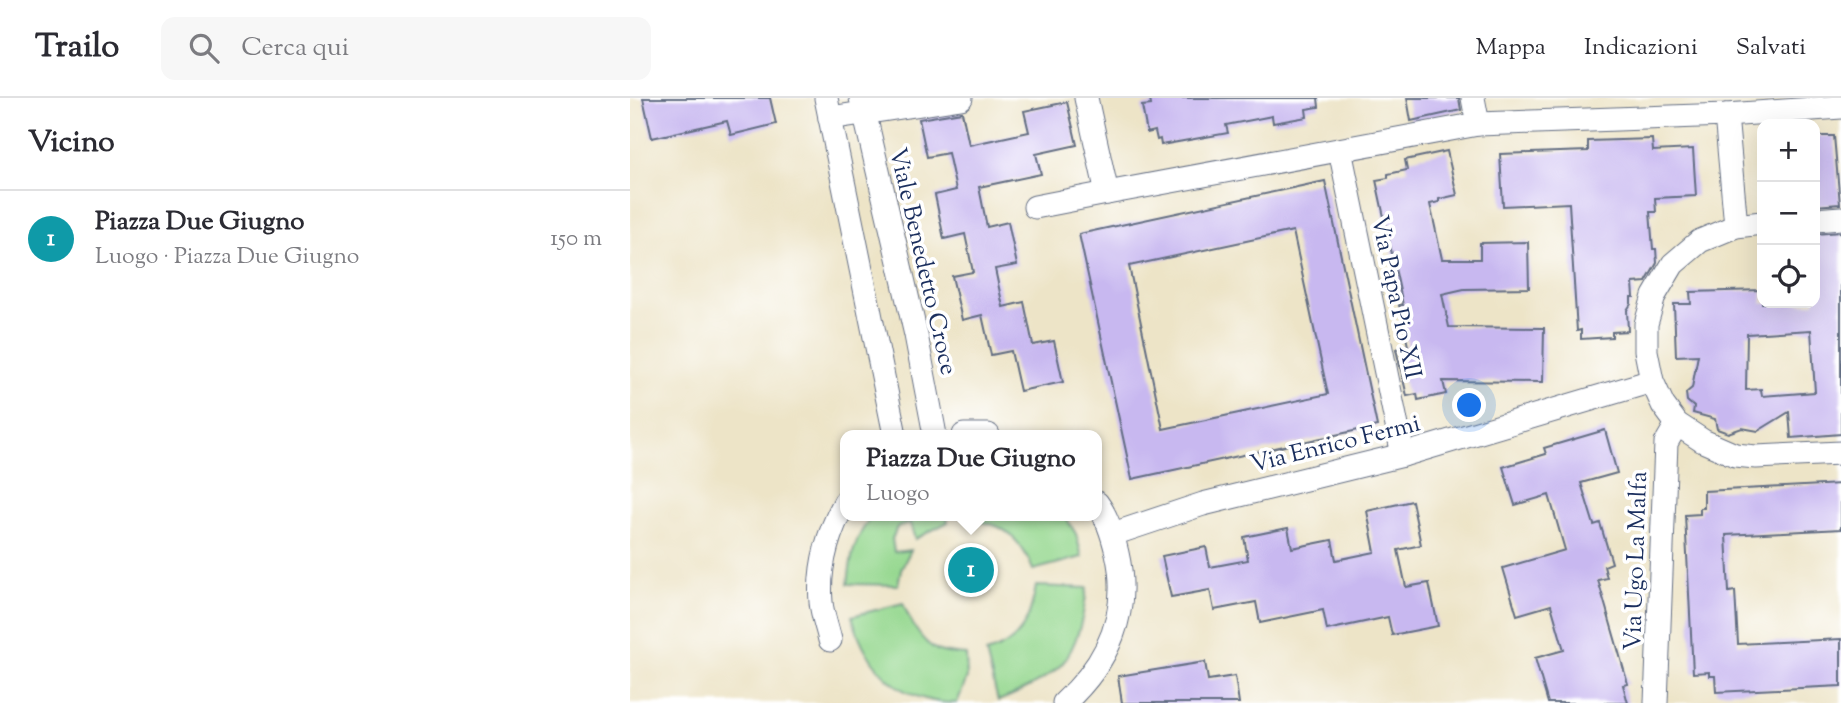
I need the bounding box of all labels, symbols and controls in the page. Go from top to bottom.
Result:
search box [161,17,651,80]
text: Trailo [35,24,119,72]
icon: search [185,29,223,67]
text: Cerca qui [241,30,349,67]
text: Mappa [1476,31,1546,65]
text: Indicazioni [1584,31,1698,65]
text: Salvati [1736,31,1806,65]
map controls [1757,119,1820,308]
button: + [1757,119,1820,182]
text: Vicino [28,122,115,165]
street label: Viale Benedetto Croce [879,144,965,378]
button: − [1757,182,1820,245]
text: Piazza Due Giugno [95,204,305,241]
street label: Via Papa Pio XII [1361,213,1429,382]
text: 1 [47,223,55,256]
text: 150 m [550,223,602,256]
text: Luogo · Piazza Due Giugno [95,241,359,274]
button: locate [1757,245,1820,308]
your location [1452,388,1486,422]
street label: Via Enrico Fermi [1247,407,1424,482]
popup [840,430,1102,521]
text: Piazza Due Giugno [866,441,1076,478]
street label: Via Ugo La Malfa [1617,471,1657,652]
text: Luogo [866,478,930,511]
pin: 1 [948,544,994,596]

